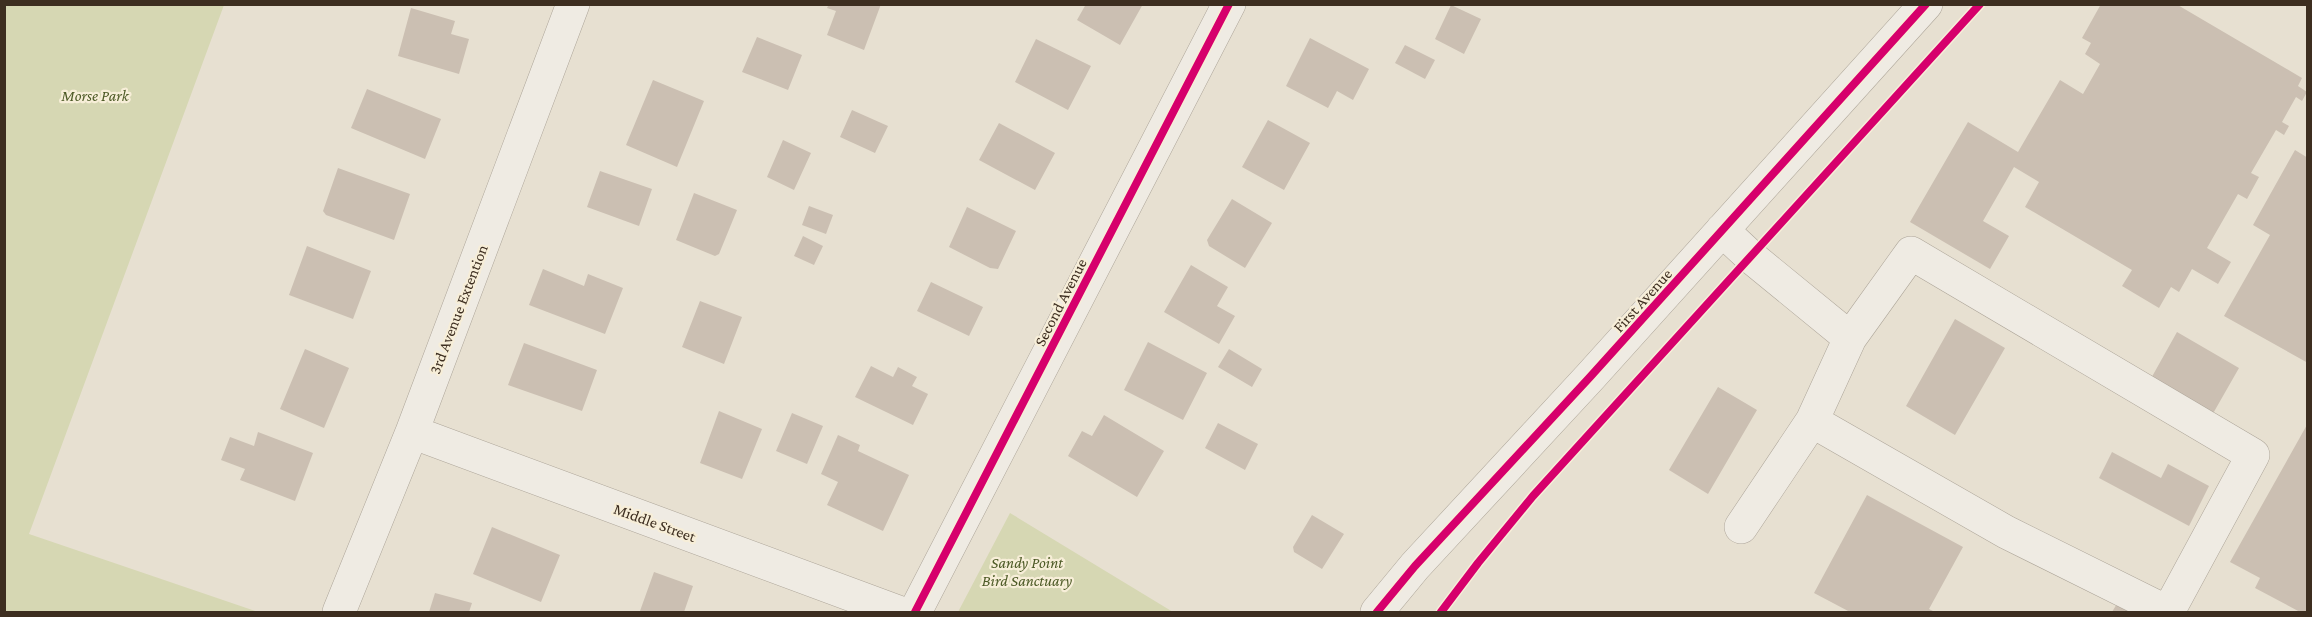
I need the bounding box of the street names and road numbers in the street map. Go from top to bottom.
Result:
street label: 3rd Avenue Extention [426,242,491,376]
street label: Second Avenue [1031,256,1090,349]
street label: First Avenue [1610,265,1675,335]
street label: Middle Street [612,500,699,545]

